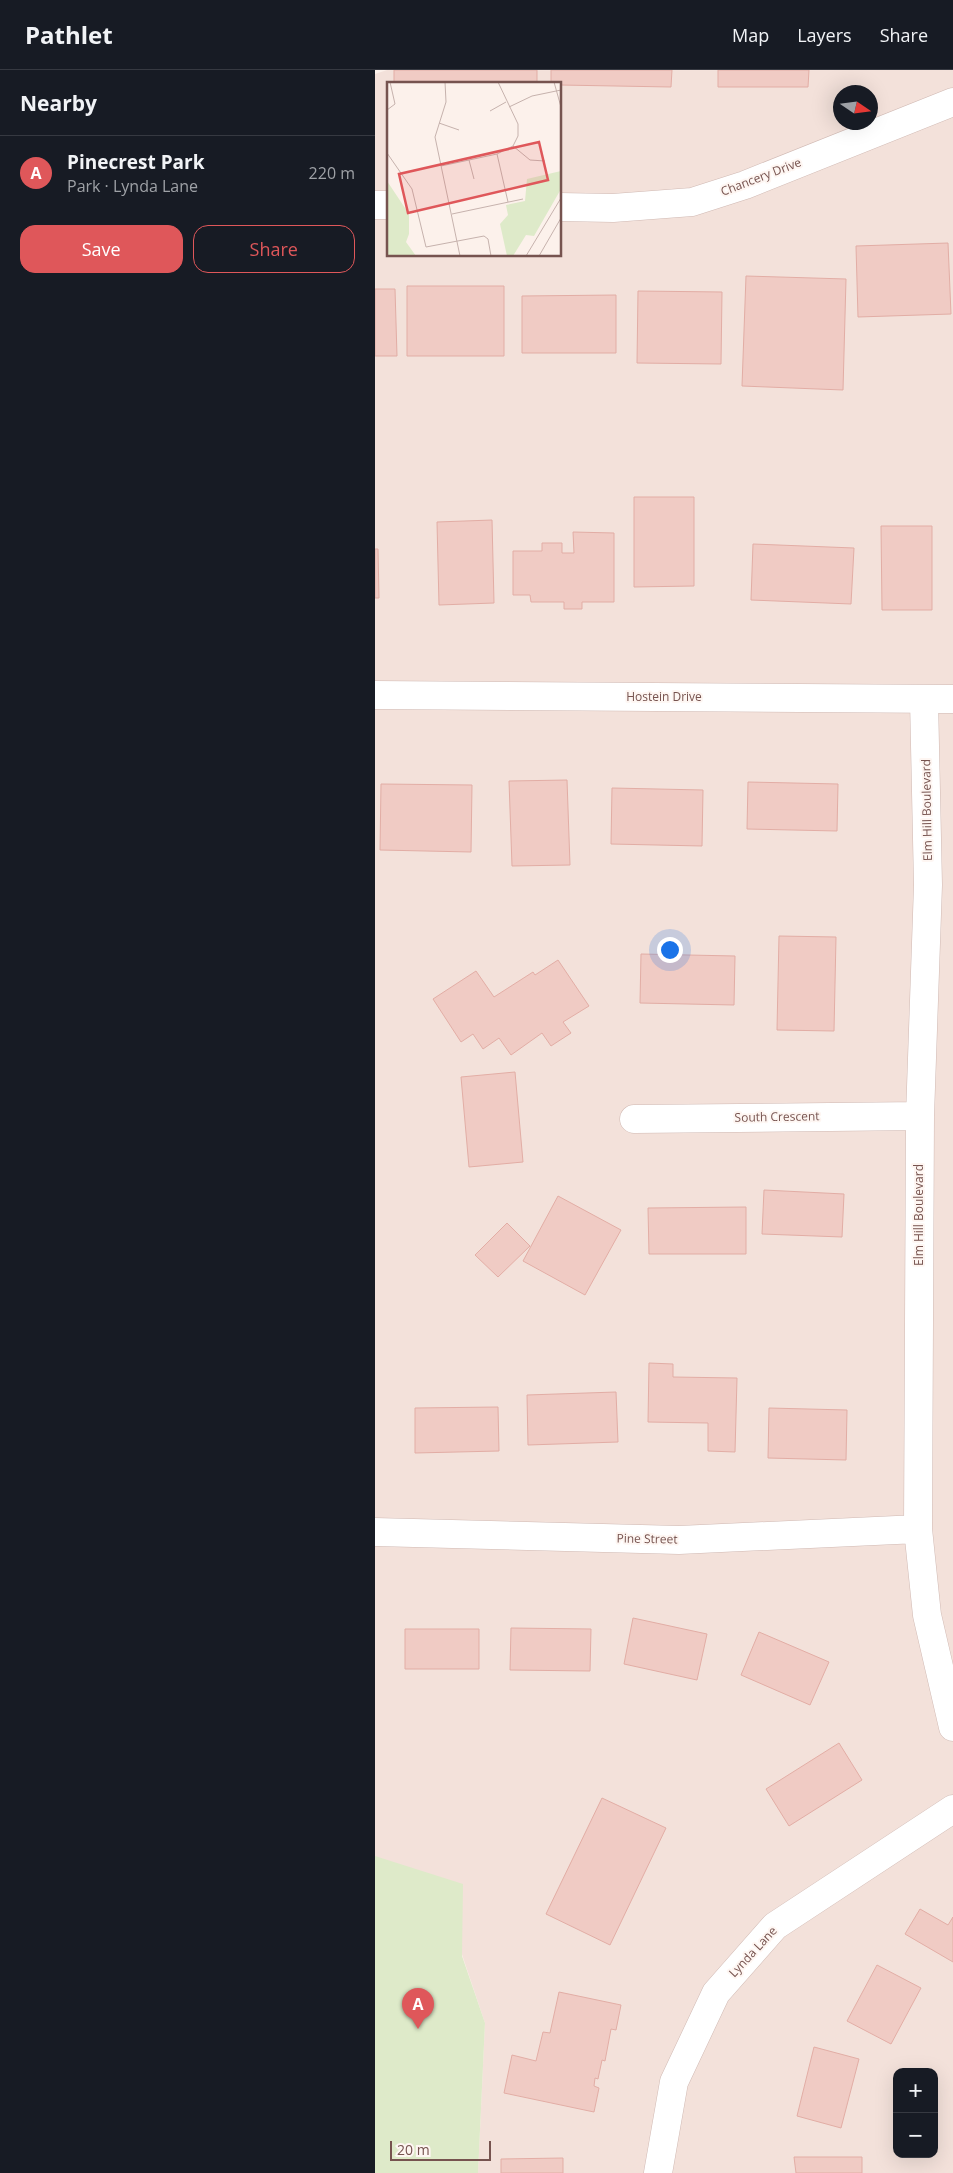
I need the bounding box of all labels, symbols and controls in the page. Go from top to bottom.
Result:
text: Pathlet [25,18,113,51]
text: Map [732,23,769,47]
text: Layers [797,23,852,47]
text: Share [880,23,928,47]
inset map [387,82,561,256]
north arrow [833,85,878,130]
text: Nearby [20,89,97,117]
text: Pinecrest Park [67,149,205,175]
street label: Chancery Drive [718,153,804,200]
text: A [30,162,42,184]
text: 220 m [309,162,355,184]
text: Park · Lynda Lane [67,175,198,197]
button: Save [20,225,183,273]
button: Share [193,225,355,273]
street label: Hostein Drive [626,688,702,705]
street label: Elm Hill Boulevard [917,759,936,861]
your location [657,937,683,963]
street label: South Crescent [734,1107,820,1126]
street label: Elm Hill Boulevard [910,1164,927,1266]
street label: Pine Street [616,1529,678,1548]
street label: Lynda Lane [725,1922,781,1981]
pin: A [402,1988,434,2029]
map controls [893,2068,938,2158]
button: + [893,2068,938,2113]
button: − [893,2113,938,2158]
scale bar [390,2138,491,2161]
text: 20 m [397,2140,430,2159]

